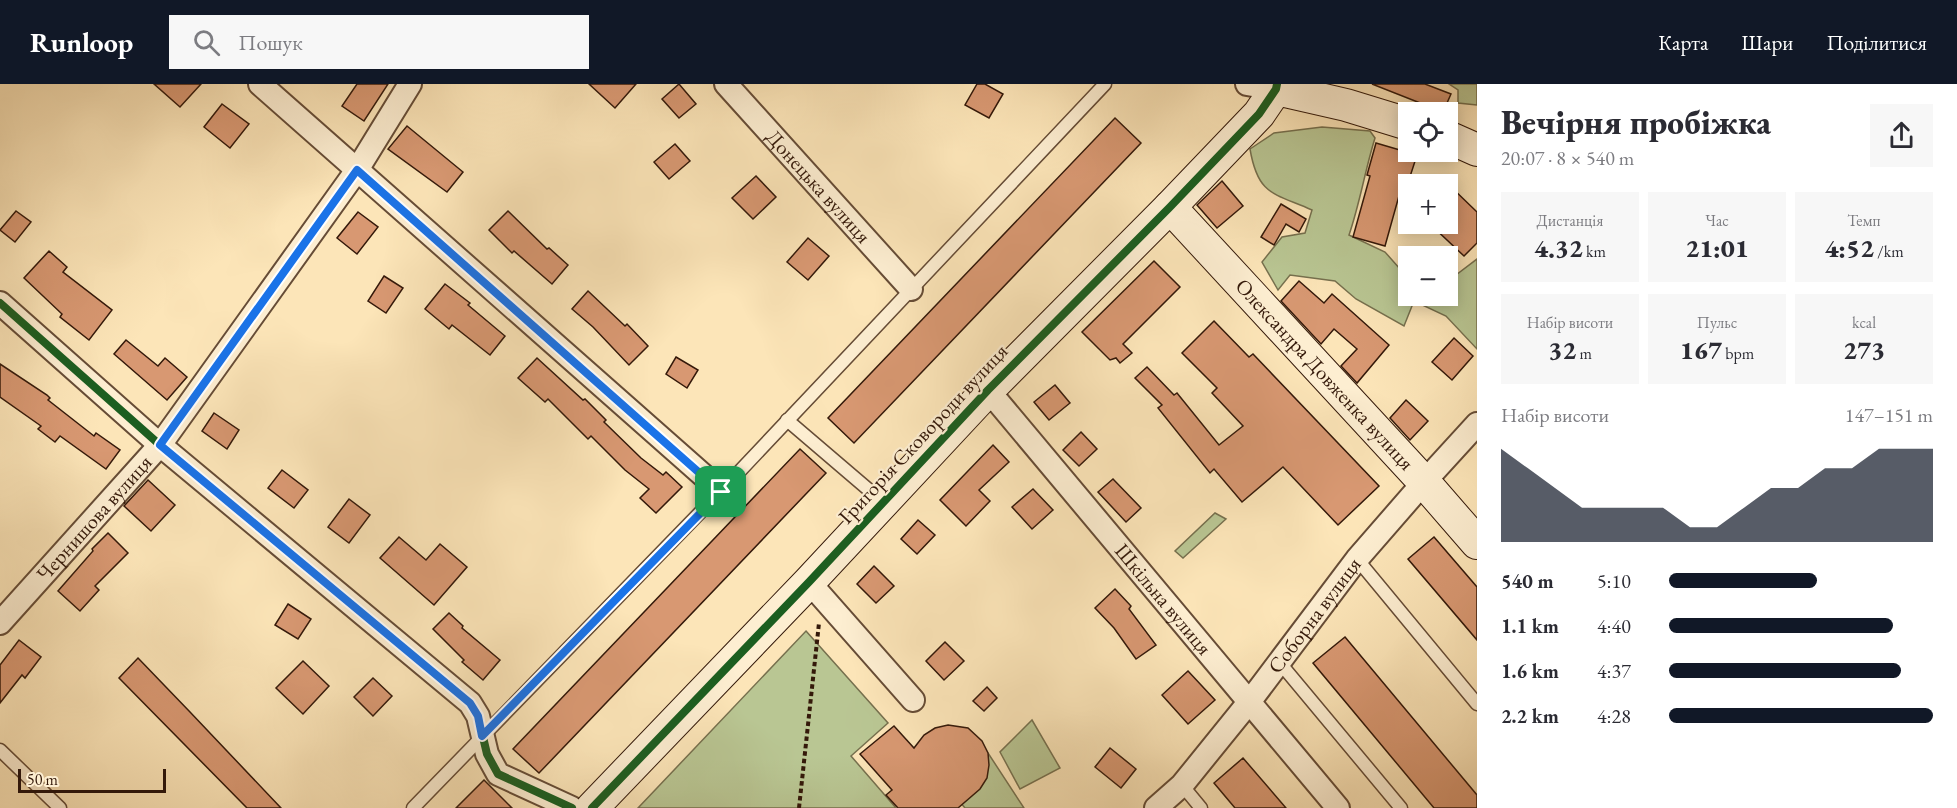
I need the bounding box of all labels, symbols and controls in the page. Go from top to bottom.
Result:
search box [169,15,589,69]
text: Runloop [30,24,133,60]
icon: search [190,26,223,59]
text: Пошук [238,28,303,57]
text: Карта [1658,29,1708,56]
text: Шари [1741,29,1793,56]
text: Поділитися [1826,29,1927,56]
text: Вечірня пробіжка [1501,101,1771,144]
map controls [1398,102,1458,306]
button: locate [1398,102,1458,162]
button: share [1870,104,1933,167]
street label: Донецька вулиця [760,123,877,249]
text: 20:07 · 8 × 540 m [1501,145,1634,171]
button: + [1398,174,1458,234]
text: Дистанція [1537,210,1603,231]
text: Час [1705,210,1729,231]
text: Темп [1847,210,1881,231]
text: 4.32 [1534,231,1583,265]
text: 21:01 [1685,231,1749,265]
text: 4:52 [1824,231,1874,265]
text: km [1583,241,1606,262]
text: /km [1874,241,1904,262]
button: − [1398,246,1458,306]
street label: Олександра Довженка вулиця [1230,272,1420,476]
text: Набір висоти [1527,312,1613,333]
text: Пульс [1697,312,1737,333]
text: kcal [1852,312,1876,333]
text: 32 [1548,333,1576,367]
text: 167 [1680,333,1722,367]
text: 273 [1843,333,1885,367]
street label: Григорія Сковороди вулиця [832,338,1013,529]
text: m [1576,343,1592,364]
text: bpm [1722,343,1754,364]
text: Набір висоти [1501,402,1609,428]
text: 147–151 m [1845,402,1933,428]
street label: Чернишова вулиця [30,449,158,587]
pin [695,466,746,517]
icon: arrive [704,475,737,508]
street label: Шкільна вулиця [1109,538,1218,660]
street label: Соборна вулиця [1262,552,1367,679]
text: 540 m [1501,568,1554,594]
text: 5:10 [1597,568,1631,594]
text: 1.1 km [1501,613,1559,639]
text: 4:40 [1597,613,1631,639]
text: 1.6 km [1501,658,1559,684]
text: 4:37 [1597,658,1631,684]
text: 2.2 km [1501,703,1559,729]
text: 4:28 [1597,703,1631,729]
scale bar [18,766,166,794]
text: 50 m [27,769,58,790]

